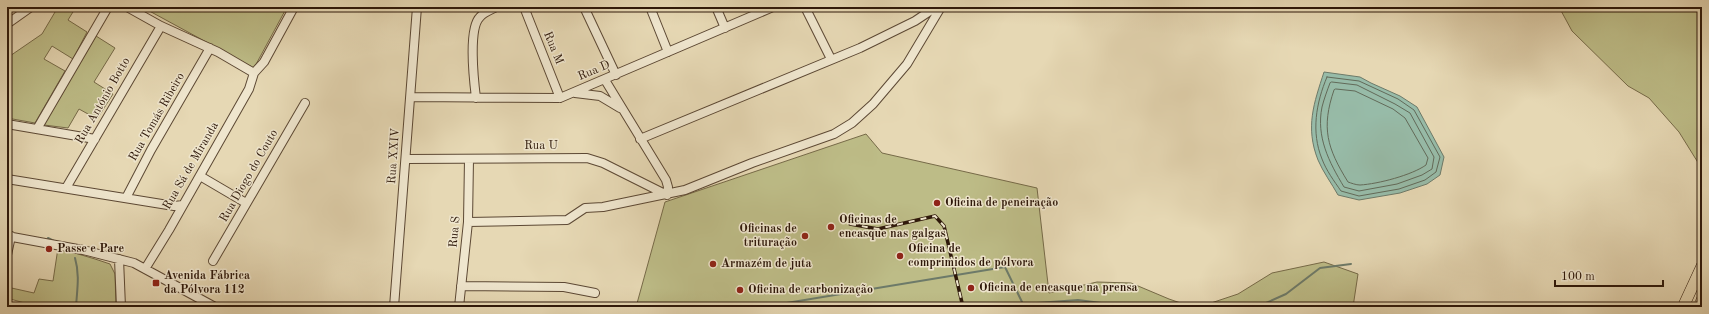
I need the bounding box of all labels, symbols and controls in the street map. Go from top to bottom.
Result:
street label: Rua M [541,30,565,66]
street label: Rua António Botto [73,56,133,146]
street label: Rua D [576,59,612,83]
street label: Rua Tomás Ribeiro [127,71,187,163]
street label: Rua Sá de Miranda [161,120,221,212]
street label: Rua Diogo do Couto [218,128,280,224]
street label: Rua XXIV [386,128,402,184]
street label: Rua U [524,140,558,152]
place label: Oficina de peneiração [945,197,1058,209]
marker: Oficina de peneiração [932,198,942,208]
place label: Oficinas de encasque nas galgas [839,214,946,240]
street label: Rua S [448,216,462,248]
marker: Oficinas de encasque nas galgas [826,222,836,232]
place label: Oficinas de trituração [739,223,797,249]
marker: Oficinas de trituração [800,231,810,241]
place label: Passe e Pare [57,243,125,255]
place label: Oficina de comprimidos de pólvora [908,243,1034,269]
marker: Passe e Pare [44,244,54,254]
marker: Oficina de comprimidos de pólvora [895,251,905,261]
place label: Armazém de juta [721,258,811,270]
marker: Armazém de juta [708,259,718,269]
scale bar [1555,262,1663,288]
place label: Avenida Fábrica da Pólvora 112 [164,270,250,296]
text: 100 m [1561,271,1595,283]
marker: Avenida Fábrica da Pólvora 112 [151,278,161,288]
place label: Oficina de encasque na prensa [979,282,1138,294]
marker: Oficina de encasque na prensa [966,283,976,293]
place label: Oficina de carbonização [748,284,873,296]
marker: Oficina de carbonização [735,285,745,295]

